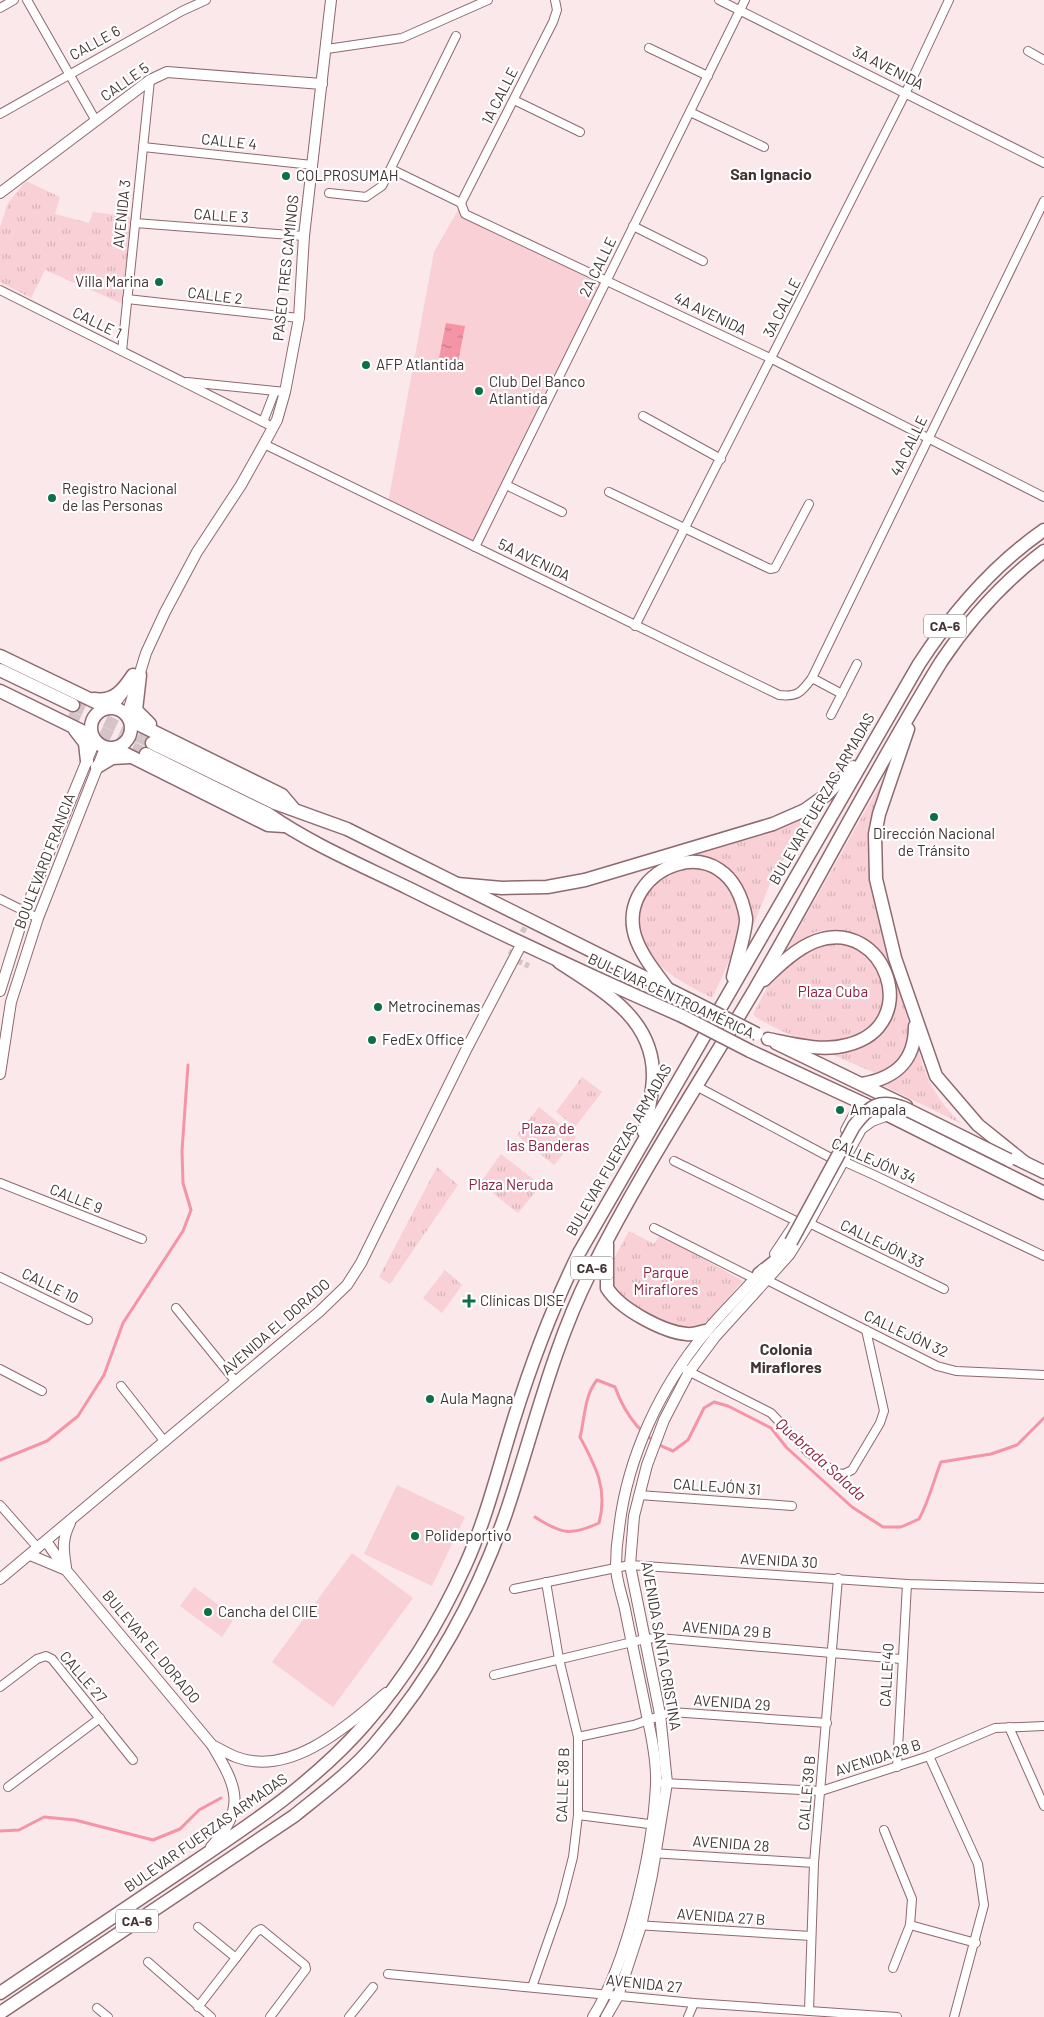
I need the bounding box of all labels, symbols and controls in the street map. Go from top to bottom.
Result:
street label: CALLE 6 [66,21,123,63]
street label: 3A AVENIDA [850,41,927,93]
street label: CALLE 5 [97,58,152,104]
street label: 1A CALLE [477,64,521,127]
street label: CALLE 4 [201,129,258,153]
district label: San Ignacio [730,164,812,183]
place label: COLPROSUMAH [296,166,398,184]
marker: COLPROSUMAH [280,170,292,182]
street label: AVENIDA 3 [108,179,134,249]
street label: PASEO TRES CAMINOS [268,194,302,342]
street label: CALLE 3 [193,204,249,226]
street label: 2A CALLE [575,234,619,299]
place label: Villa Marina [75,272,149,290]
street label: 3A CALLE [759,275,804,340]
marker: Villa Marina [153,276,165,288]
street label: CALLE 2 [187,283,244,307]
street label: 4A AVENIDA [671,288,750,338]
street label: CALLE 1 [70,302,125,342]
place label: AFP Atlantida [376,355,464,373]
marker: AFP Atlantida [360,359,372,371]
place label: Club Del Banco Atlantida [489,372,585,407]
marker: Club Del Banco Atlantida [473,385,485,397]
street label: 4A CALLE [886,413,930,479]
place label: Registro Nacional de las Personas [62,479,177,514]
marker: Registro Nacional de las Personas [46,492,58,504]
street label: 5A AVENIDA [495,534,573,584]
road number: CA-6 [924,614,966,638]
street label: BULEVAR FUERZAS ARMADAS [765,710,878,887]
street label: BOULEVARD FRANCIA [10,790,78,931]
marker: Dirección Nacional de Tránsito [928,811,940,823]
place label: Dirección Nacional de Tránsito [873,824,995,859]
street label: BULEVAR CENTROAMÉRICA [586,949,757,1042]
park label: Plaza Cuba [798,982,868,1000]
place label: Metrocinemas [388,997,481,1015]
marker: Metrocinemas [372,1001,384,1013]
place label: FedEx Office [382,1030,465,1048]
marker: FedEx Office [366,1034,378,1046]
street label: BULEVAR FUERZAS ARMADAS [562,1061,675,1238]
place label: Amapala [850,1100,906,1118]
marker: Amapala [834,1104,846,1116]
park label: Plaza de las Banderas [507,1119,589,1154]
street label: CALLEJÓN 34 [829,1133,920,1187]
park label: Plaza Neruda [469,1175,553,1193]
street label: CALLE 9 [47,1179,105,1217]
street label: CALLEJÓN 33 [838,1215,927,1271]
road number: CA-6 [571,1256,613,1280]
park label: Parque Miraflores [633,1263,699,1298]
street label: CALLE 10 [19,1264,82,1307]
street label: AVENIDA EL DORADO [217,1274,333,1378]
place label: Clínicas DISE [480,1291,564,1309]
marker: Clínicas DISE [462,1294,476,1308]
street label: CALLEJÓN 32 [861,1306,951,1360]
district label: Colonia Miraflores [750,1339,822,1376]
place label: Aula Magna [440,1389,513,1407]
marker: Aula Magna [424,1393,436,1405]
water label: Quebrada Salada [772,1413,870,1504]
street label: CALLEJÓN 31 [672,1474,762,1498]
place label: Polideportivo [425,1526,512,1544]
marker: Polideportivo [409,1530,421,1542]
street label: AVENIDA 30 [740,1549,818,1571]
street label: AVENIDA SANTA CRISTINA [638,1560,686,1732]
street label: BULEVAR EL DORADO [99,1586,204,1707]
place label: Cancha del CIIE [218,1602,318,1620]
marker: Cancha del CIIE [202,1606,214,1618]
street label: AVENIDA 29 B [682,1617,772,1641]
street label: CALLE 40 [875,1642,897,1707]
street label: CALLE 27 [56,1647,111,1706]
street label: AVENIDA 29 [693,1690,771,1714]
street label: AVENIDA 28 B [832,1735,923,1779]
street label: CALLE 38 B [552,1747,572,1823]
street label: CALLE 39 B [794,1755,818,1831]
street label: BULEVAR FUERZAS ARMADAS [120,1769,290,1895]
street label: AVENIDA 28 [692,1831,770,1855]
street label: AVENIDA 27 B [676,1904,766,1928]
road number: CA-6 [116,1910,158,1932]
street label: AVENIDA 27 [605,1970,683,1996]

